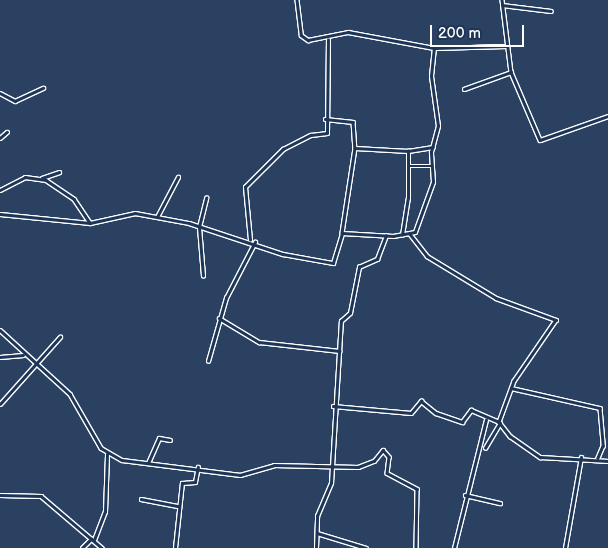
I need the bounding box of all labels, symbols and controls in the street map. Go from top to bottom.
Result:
scale bar [433,15,527,47]
text: 200 m [438,24,481,43]

